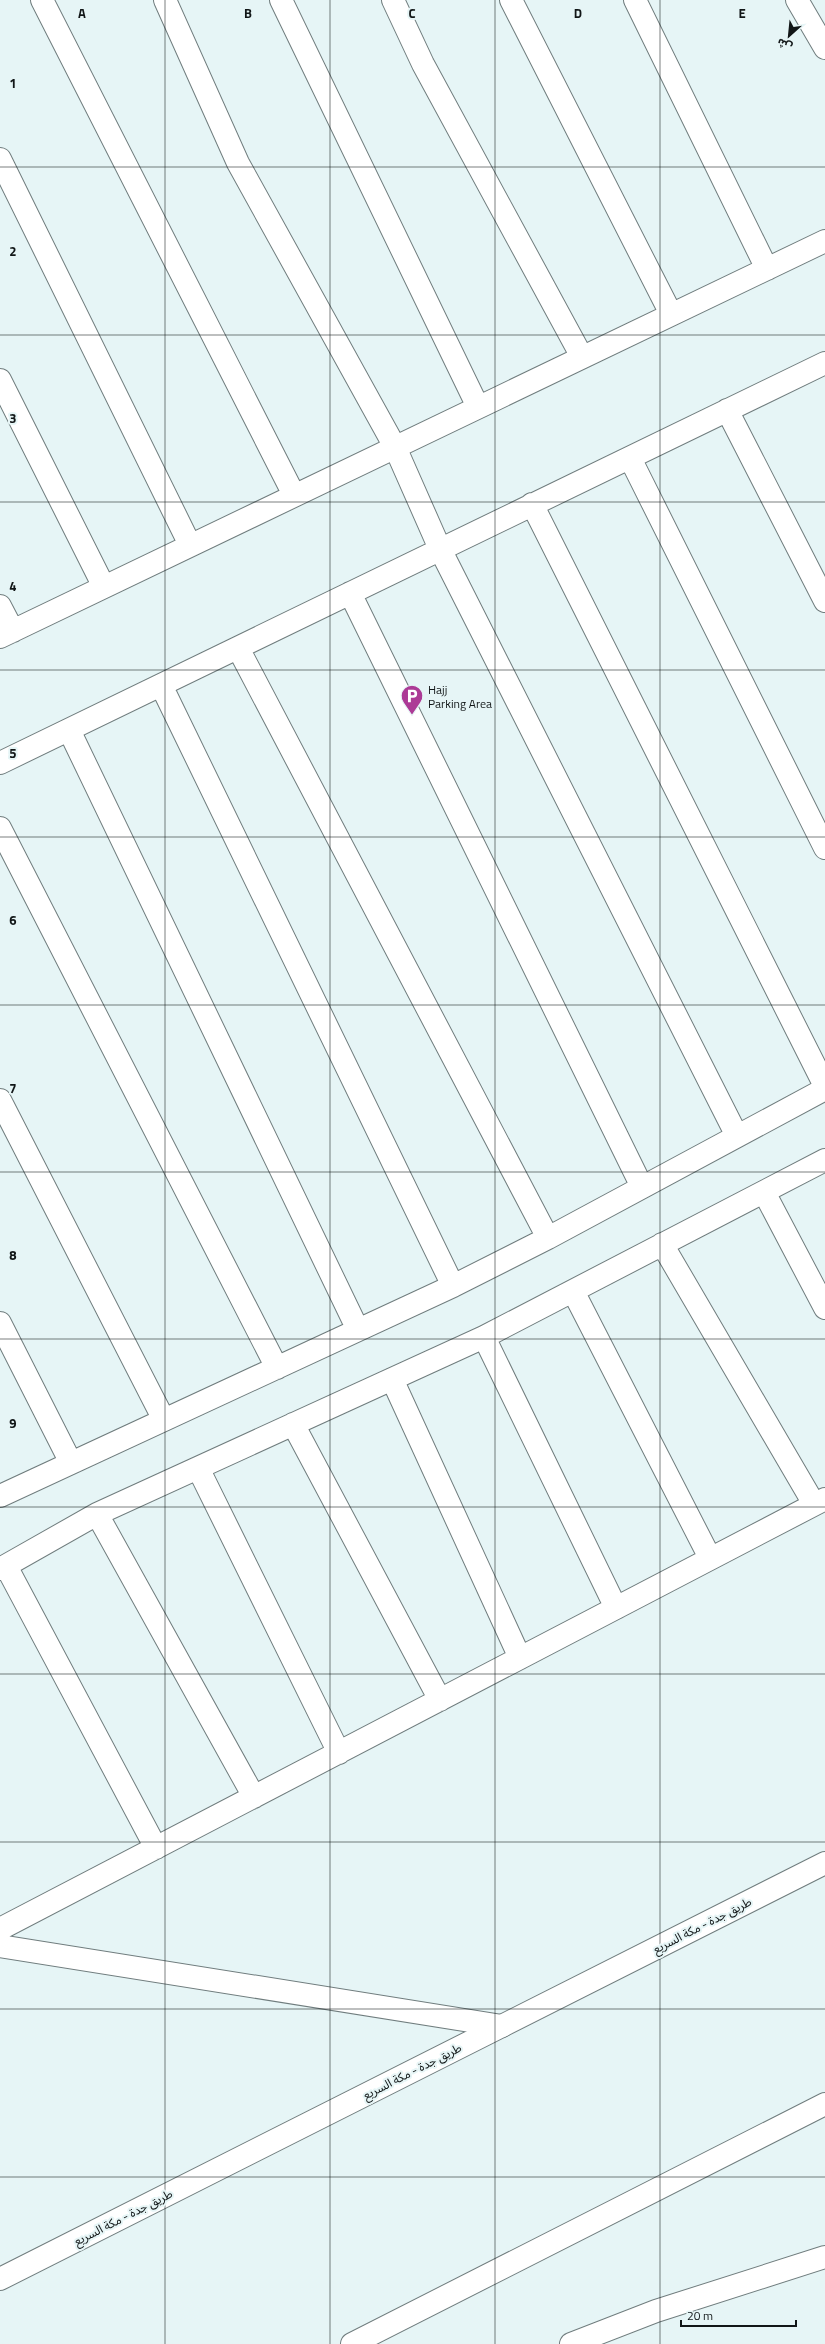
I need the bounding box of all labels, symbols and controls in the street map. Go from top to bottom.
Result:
text: A [78,3,86,23]
text: B [244,3,252,23]
text: C [408,3,416,23]
text: D [574,3,582,23]
text: E [738,3,746,23]
north arrow [769,16,809,56]
text: ش [774,34,795,55]
text: 1 [9,73,17,93]
text: 2 [9,241,17,261]
text: 3 [9,408,17,428]
text: 4 [9,576,17,596]
place label: Hajj Parking Area [428,680,492,713]
parking icon: Hajj Parking Area [399,683,425,716]
text: 5 [9,743,17,763]
text: 6 [9,910,17,930]
text: 7 [9,1078,17,1098]
text: 8 [9,1245,17,1265]
text: 9 [9,1413,17,1433]
street label: طريق جدة - مكة السريع [649,1892,755,1958]
street label: طريق جدة - مكة السريع [359,2038,465,2104]
street label: طريق جدة - مكة السريع [70,2184,176,2250]
scale bar [681,2302,796,2328]
text: 20 m [687,2306,713,2325]

